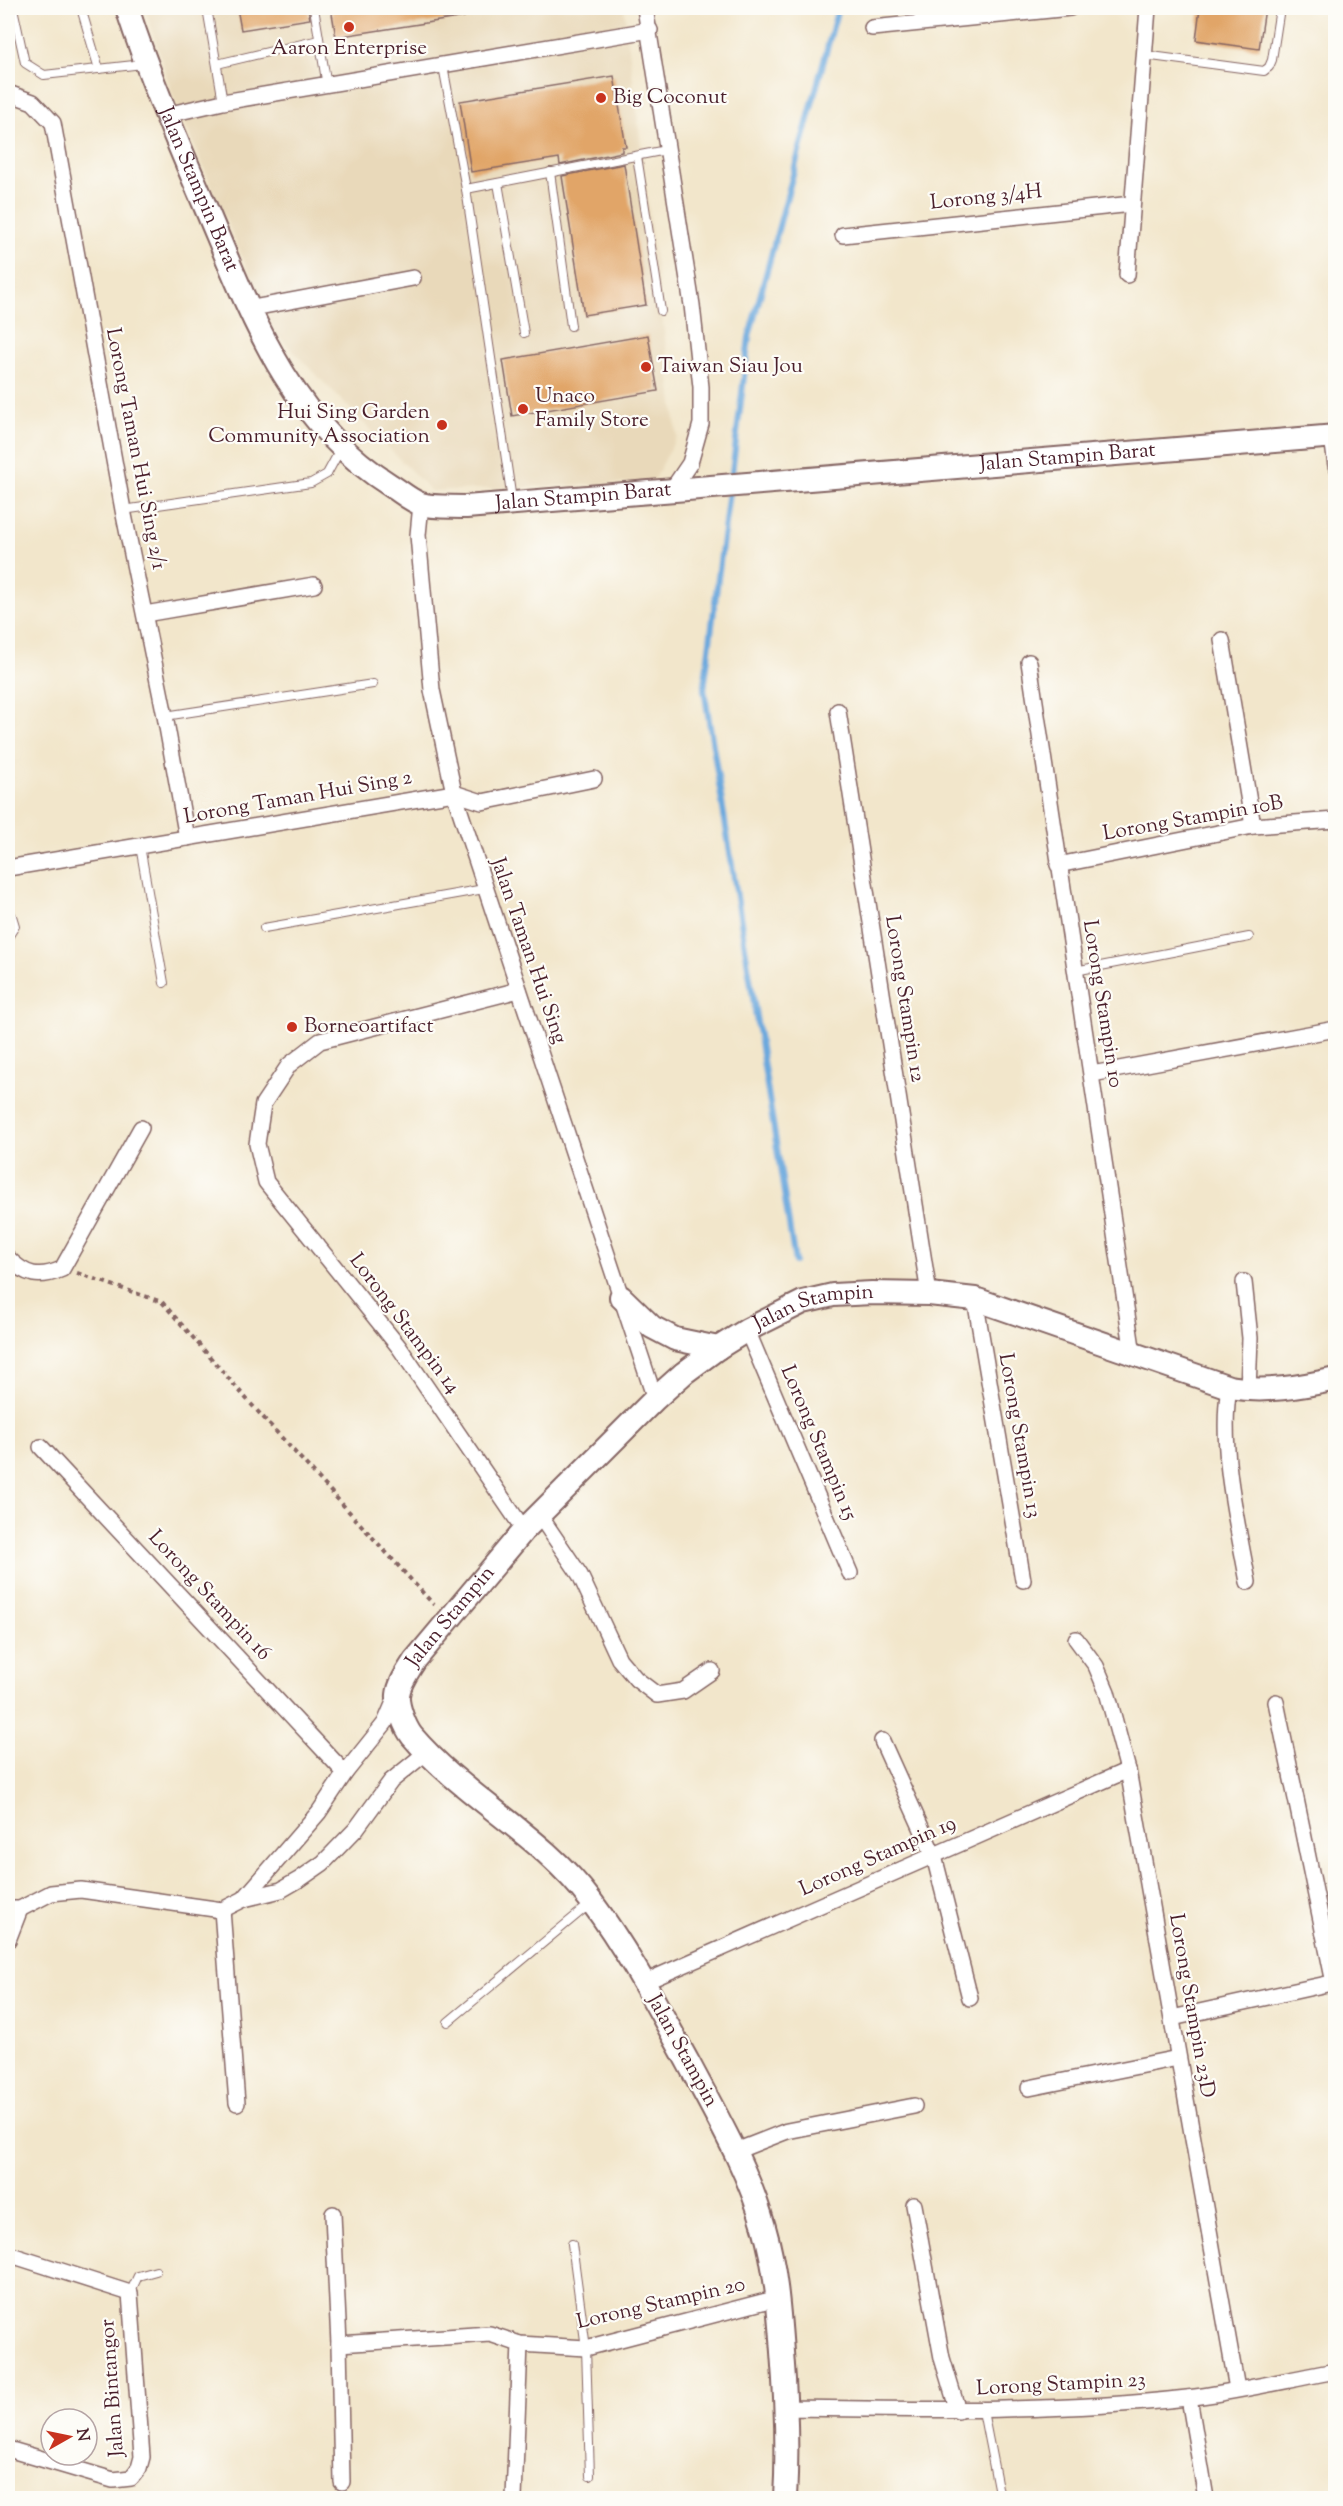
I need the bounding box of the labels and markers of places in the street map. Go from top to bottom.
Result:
marker: Aaron Enterprise [342,20,356,34]
place label: Aaron Enterprise [271,34,427,64]
place label: Big Coconut [613,83,727,113]
marker: Big Coconut [594,91,608,105]
place label: Taiwan Siau Jou [658,352,803,382]
marker: Taiwan Siau Jou [639,360,653,374]
place label: Unaco Family Store [535,382,649,436]
place label: Hui Sing Garden Community Association [208,398,430,452]
marker: Unaco Family Store [516,402,530,416]
marker: Hui Sing Garden Community Association [435,418,449,432]
place label: Borneoartifact [304,1012,434,1042]
marker: Borneoartifact [285,1020,299,1034]

